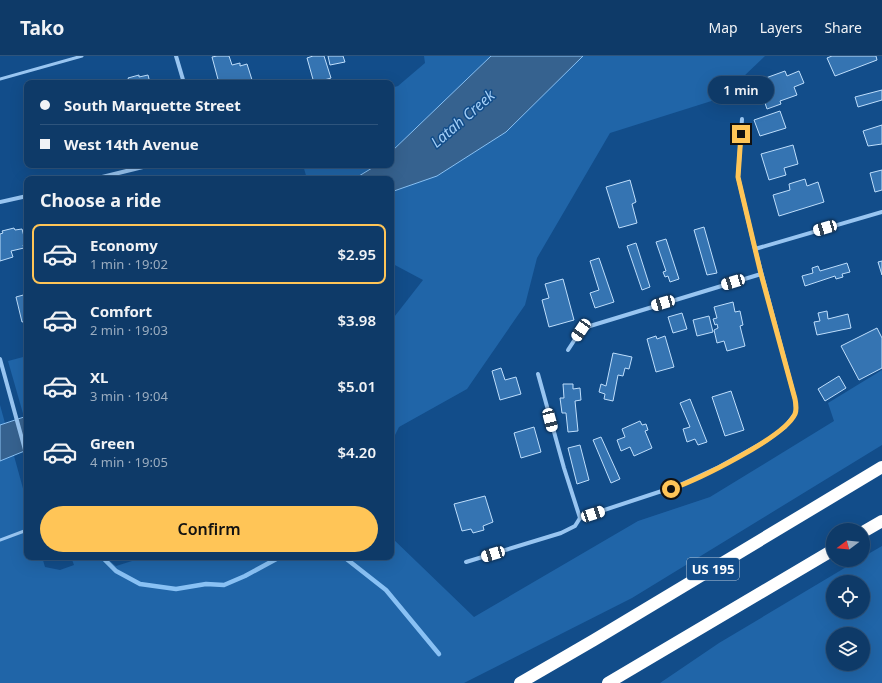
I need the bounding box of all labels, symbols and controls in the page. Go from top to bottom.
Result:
text: Tako [20,15,64,41]
text: Map [709,18,738,37]
text: Layers [760,18,802,37]
text: Share [824,18,862,37]
callout: 1 min [708,76,774,104]
text: 1 min [723,81,759,99]
water label: Latah Creek [426,85,499,152]
text: South Marquette Street [64,95,241,115]
route end [732,125,750,143]
text: West 14th Avenue [64,134,199,154]
text: Choose a ride [40,188,161,212]
car [812,219,838,237]
text: Economy [90,235,158,255]
icon: car [42,236,78,272]
text: $2.95 [338,244,376,264]
text: 1 min · 19:02 [90,255,168,273]
car [720,273,746,291]
car [650,294,676,312]
text: Comfort [90,301,152,321]
icon: car [42,302,78,338]
text: $3.98 [338,310,376,330]
car [569,317,593,343]
text: 2 min · 19:03 [90,321,168,339]
text: XL [90,367,108,387]
icon: car [42,368,78,404]
text: $5.01 [338,376,376,396]
text: 3 min · 19:04 [90,387,168,405]
car [541,407,559,433]
text: Green [90,433,135,453]
icon: car [42,434,78,470]
text: $4.20 [338,442,376,462]
text: 4 min · 19:05 [90,453,168,471]
route start [662,480,680,498]
car [580,505,606,523]
button: Confirm [40,506,378,552]
north arrow [826,523,870,567]
map controls [826,523,870,671]
car [480,545,506,563]
road number: US 195 [687,558,739,580]
button: locate [826,575,870,619]
button: layers [826,627,870,671]

